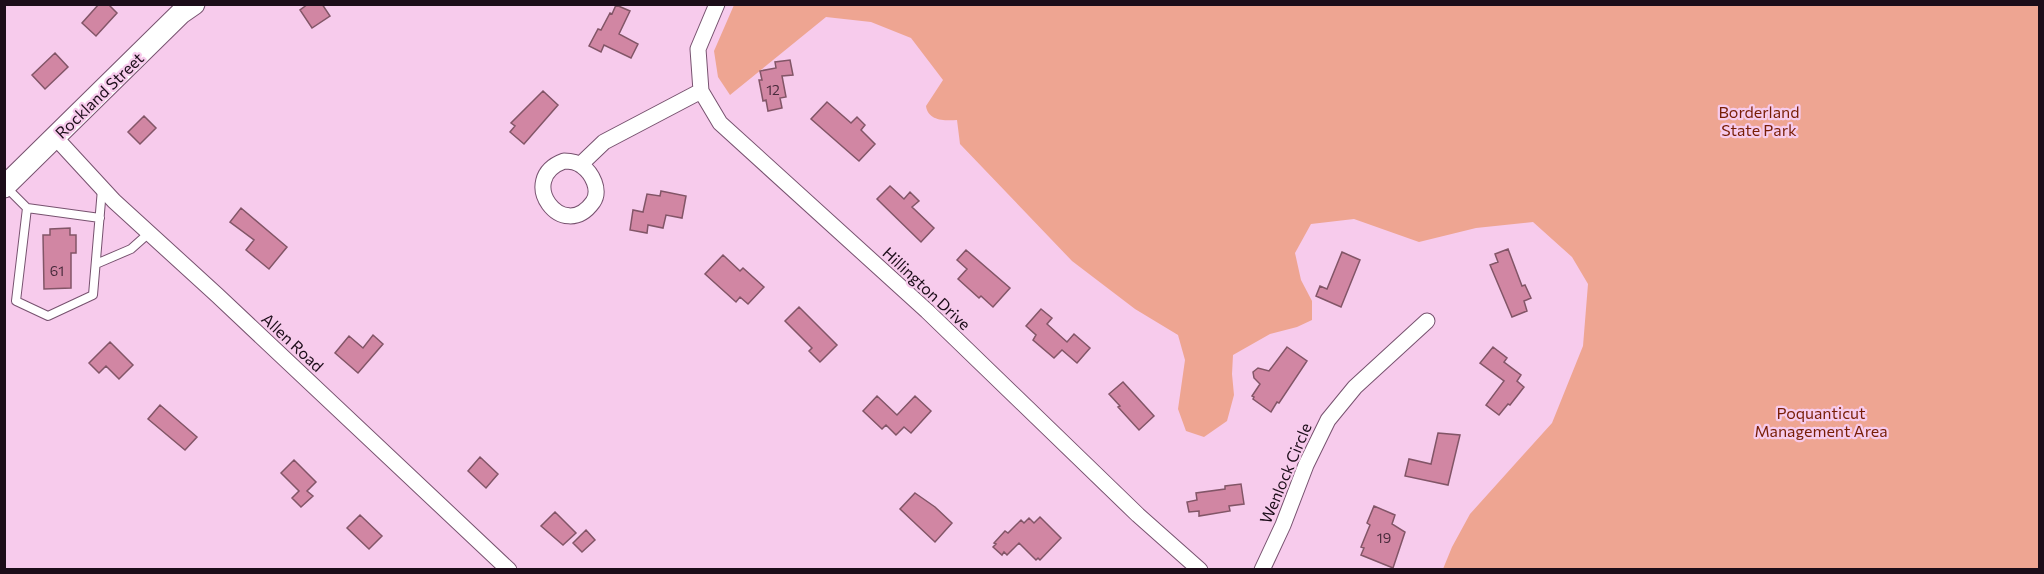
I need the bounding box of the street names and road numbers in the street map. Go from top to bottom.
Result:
street label: Rockland Street [51,48,147,142]
street label: Hillington Drive [879,242,975,334]
street label: Allen Road [258,309,328,375]
street label: Wenlock Circle [1255,420,1315,526]

